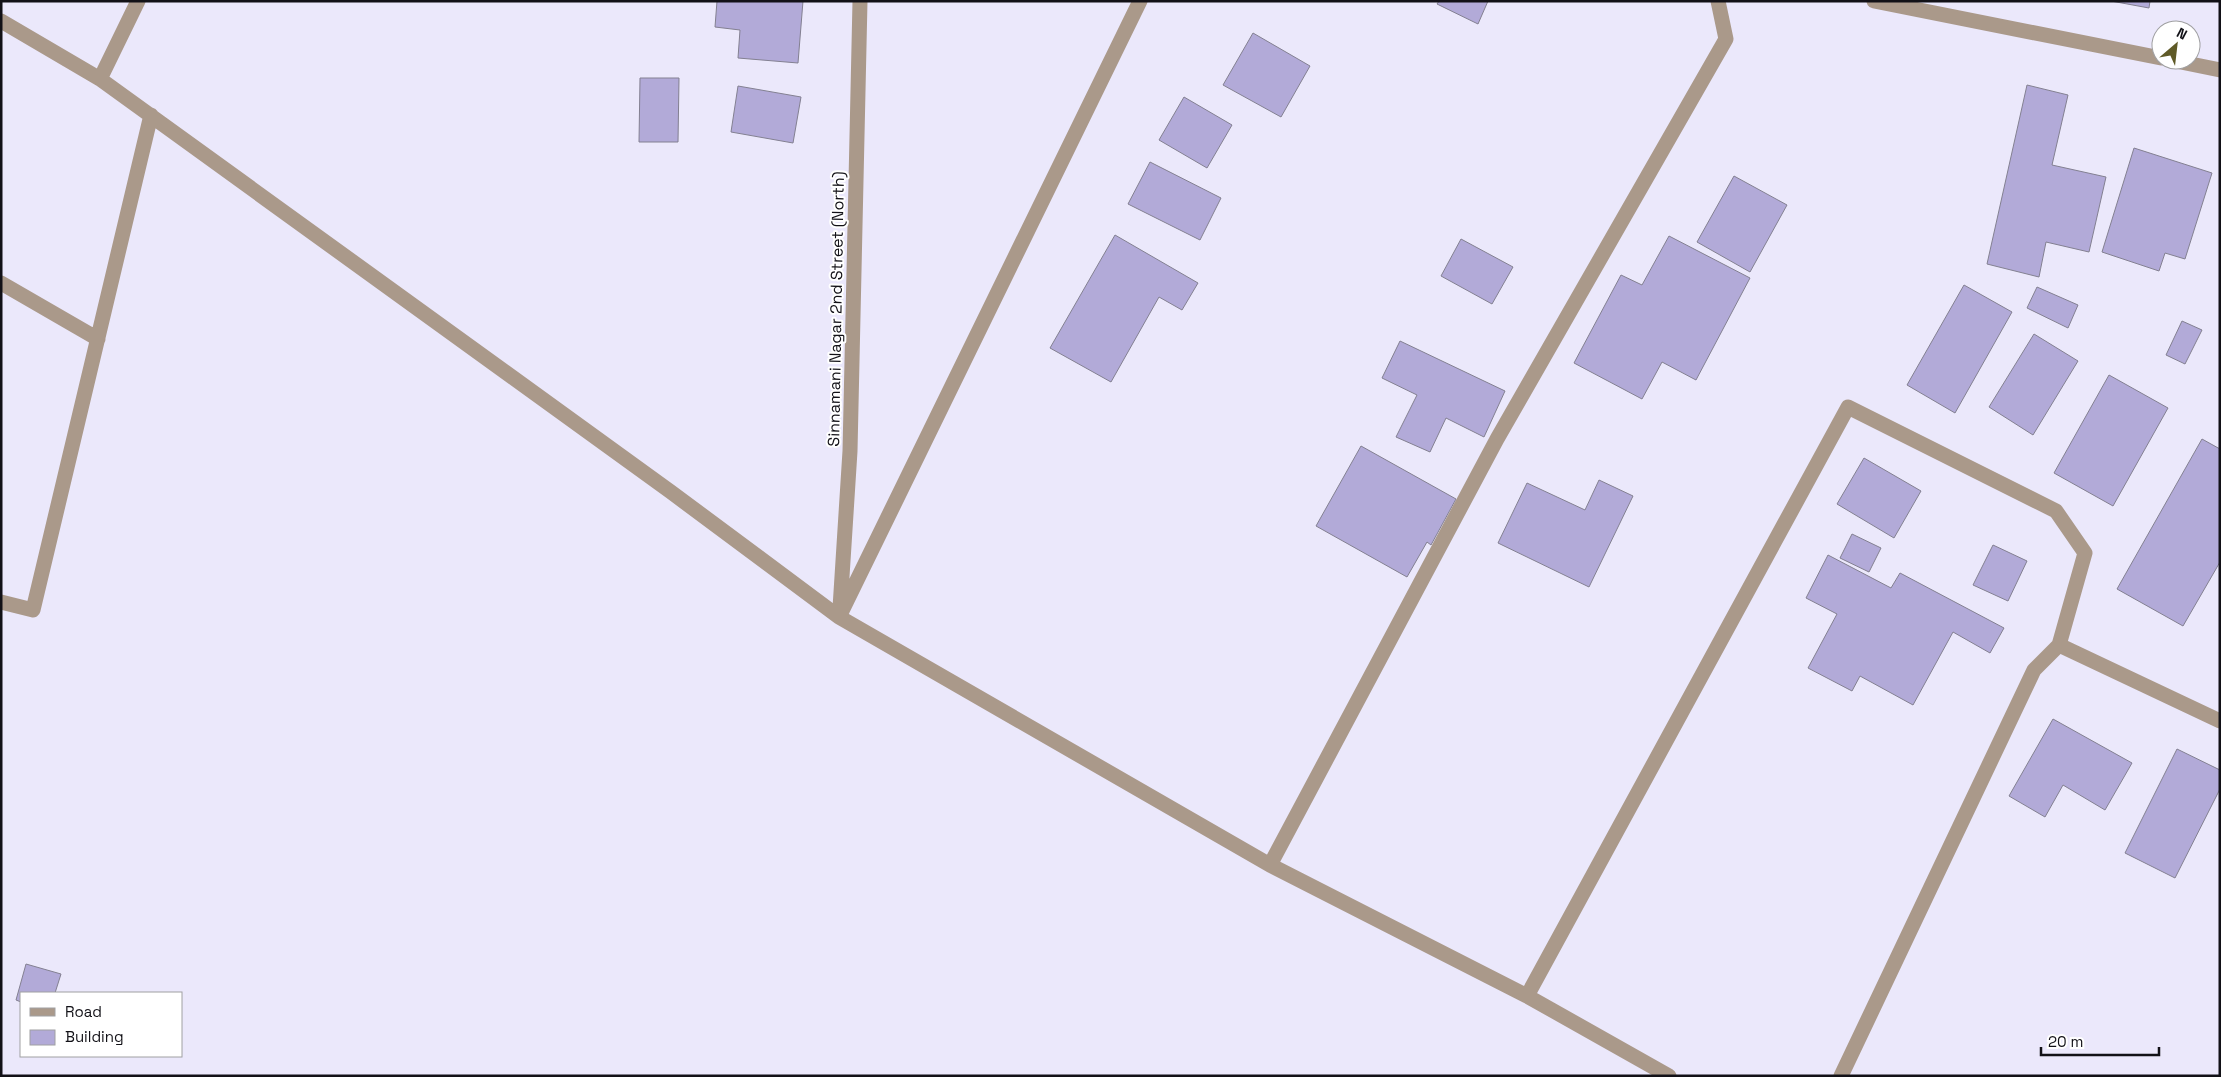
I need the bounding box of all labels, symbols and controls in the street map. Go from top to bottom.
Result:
north arrow [2151,20,2201,70]
text: N [2174,23,2190,44]
street label: Sinnamani Nagar 2nd Street (North) [823,171,849,447]
legend [20,992,182,1057]
text: Road [65,1002,102,1021]
scale bar [2041,1024,2158,1056]
text: Building [65,1027,124,1046]
text: 20 m [2048,1032,2083,1051]

